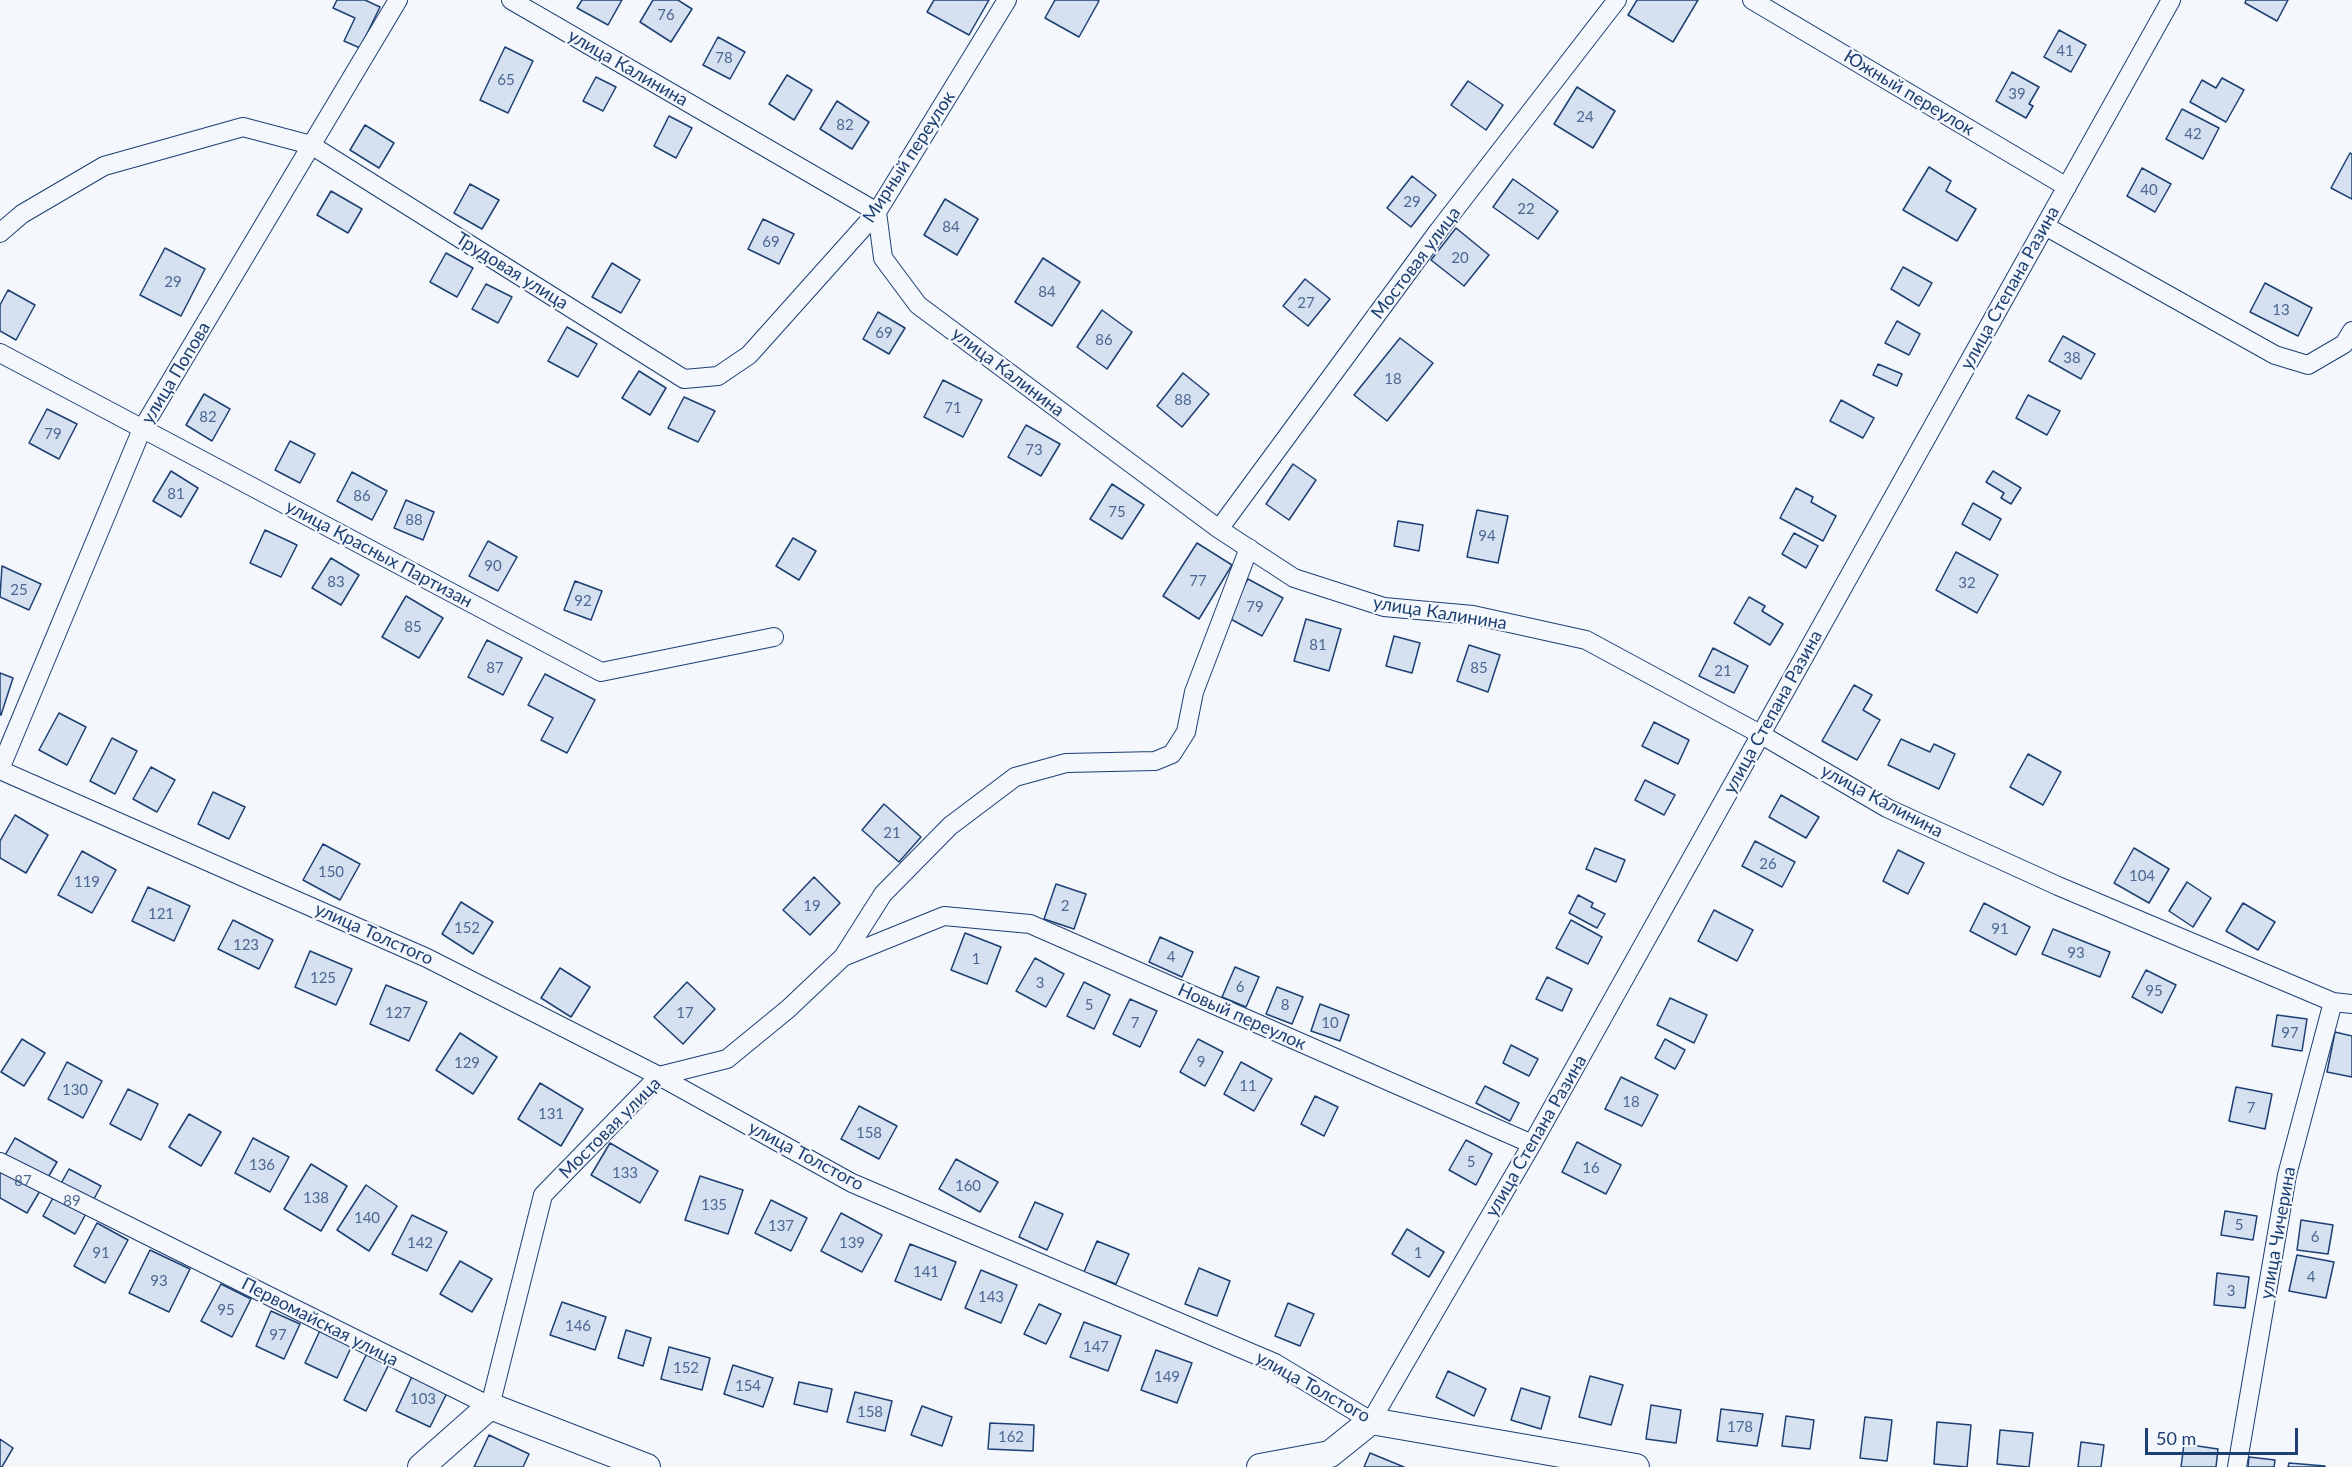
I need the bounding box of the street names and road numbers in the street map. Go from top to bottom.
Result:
street label: улица Калинина [564,25,692,111]
street label: Южный переулок [1840,46,1978,140]
street label: Мирный переулок [858,87,960,227]
street label: Мостовая улица [1367,203,1465,323]
street label: улица Степана Разина [1956,203,2064,373]
street label: Трудовая улица [452,228,572,314]
street label: улица Попова [137,318,215,428]
street label: улица Калинина [948,323,1068,421]
street label: улица Красных Партизан [282,496,476,612]
street label: улица Калинина [1372,592,1508,634]
street label: улица Степана Разина [1719,627,1827,797]
street label: улица Калинина [1817,760,1947,842]
street label: улица Толстого [311,898,437,970]
street label: Новый переулок [1175,979,1309,1055]
street label: улица Степана Разина [1481,1051,1591,1221]
street label: Мостовая улица [555,1073,665,1183]
street label: улица Толстого [745,1117,867,1195]
street label: улица Чичерина [2256,1165,2300,1301]
street label: Первомайская улица [238,1273,402,1371]
street label: улица Толстого [1252,1347,1374,1427]

